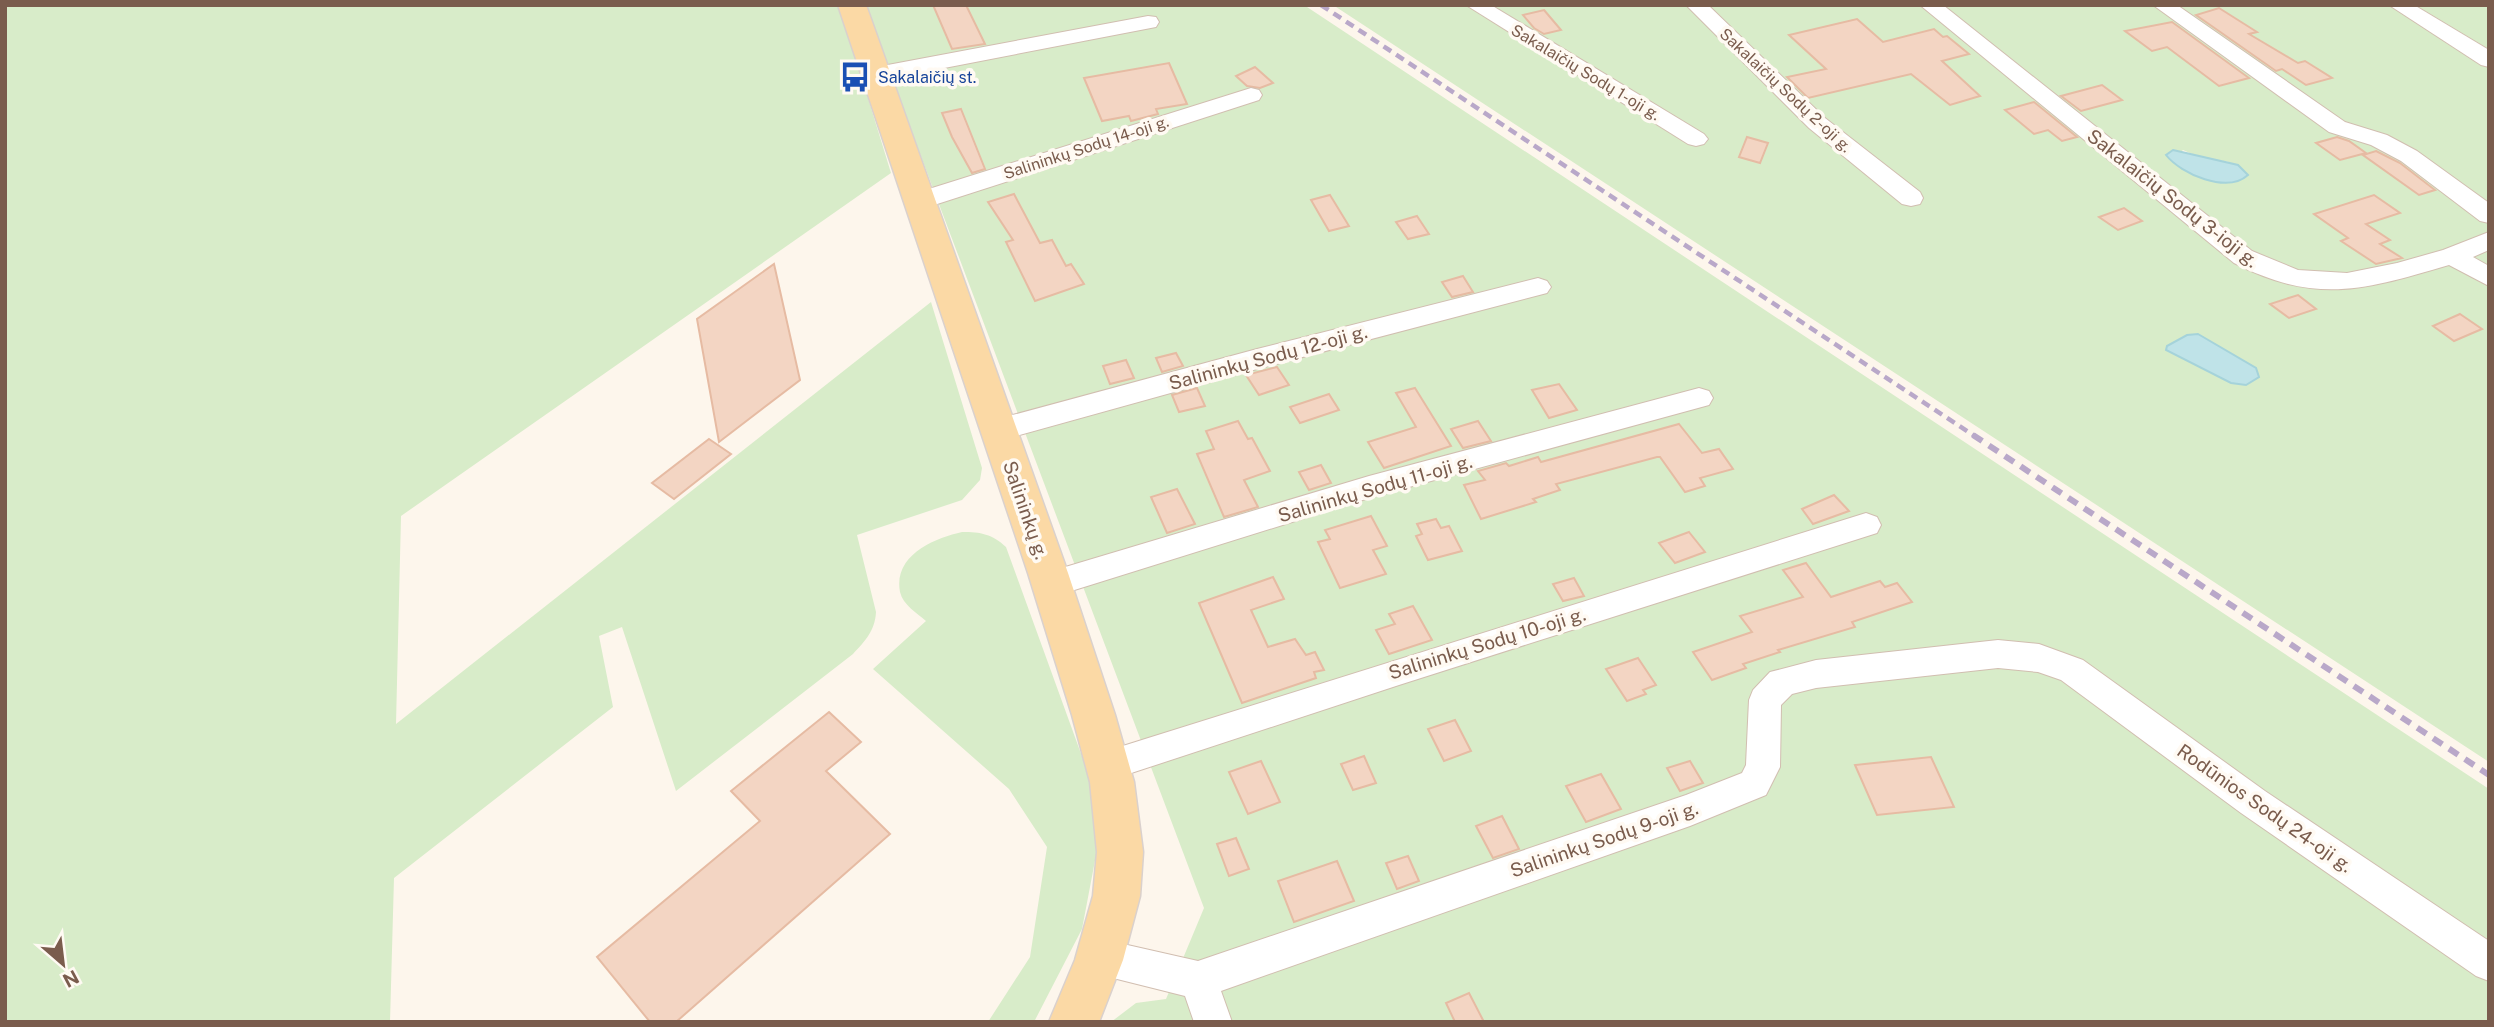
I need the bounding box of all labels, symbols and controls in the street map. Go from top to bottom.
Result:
street label: Sakalaičių Sodų 1-oji g. [1508,20,1664,124]
street label: Sakalaičių Sodų 2-oji g. [1716,24,1856,156]
bus stop icon: Sakalaičių st. [838,60,872,94]
place label: Sakalaičių st. [878,68,976,87]
street label: Salininkų Sodų 14-oji g. [1001,112,1171,183]
street label: Sakalaičių Sodų 3-ioji g. [2083,124,2263,272]
street label: Salininkų Sodų 12-oji g. [1166,320,1370,394]
street label: Salininkų Sodų 11-oji g. [1275,450,1475,526]
street label: Salininkų g. [999,458,1053,562]
street label: Salininkų Sodų 10-oji g. [1386,603,1588,683]
street label: Rodūnios Sodų 24-oji g. [2173,739,2357,877]
street label: Salininkų Sodų 9-oji g. [1507,796,1701,882]
north arrow [28,929,98,999]
text: N [59,966,83,992]

